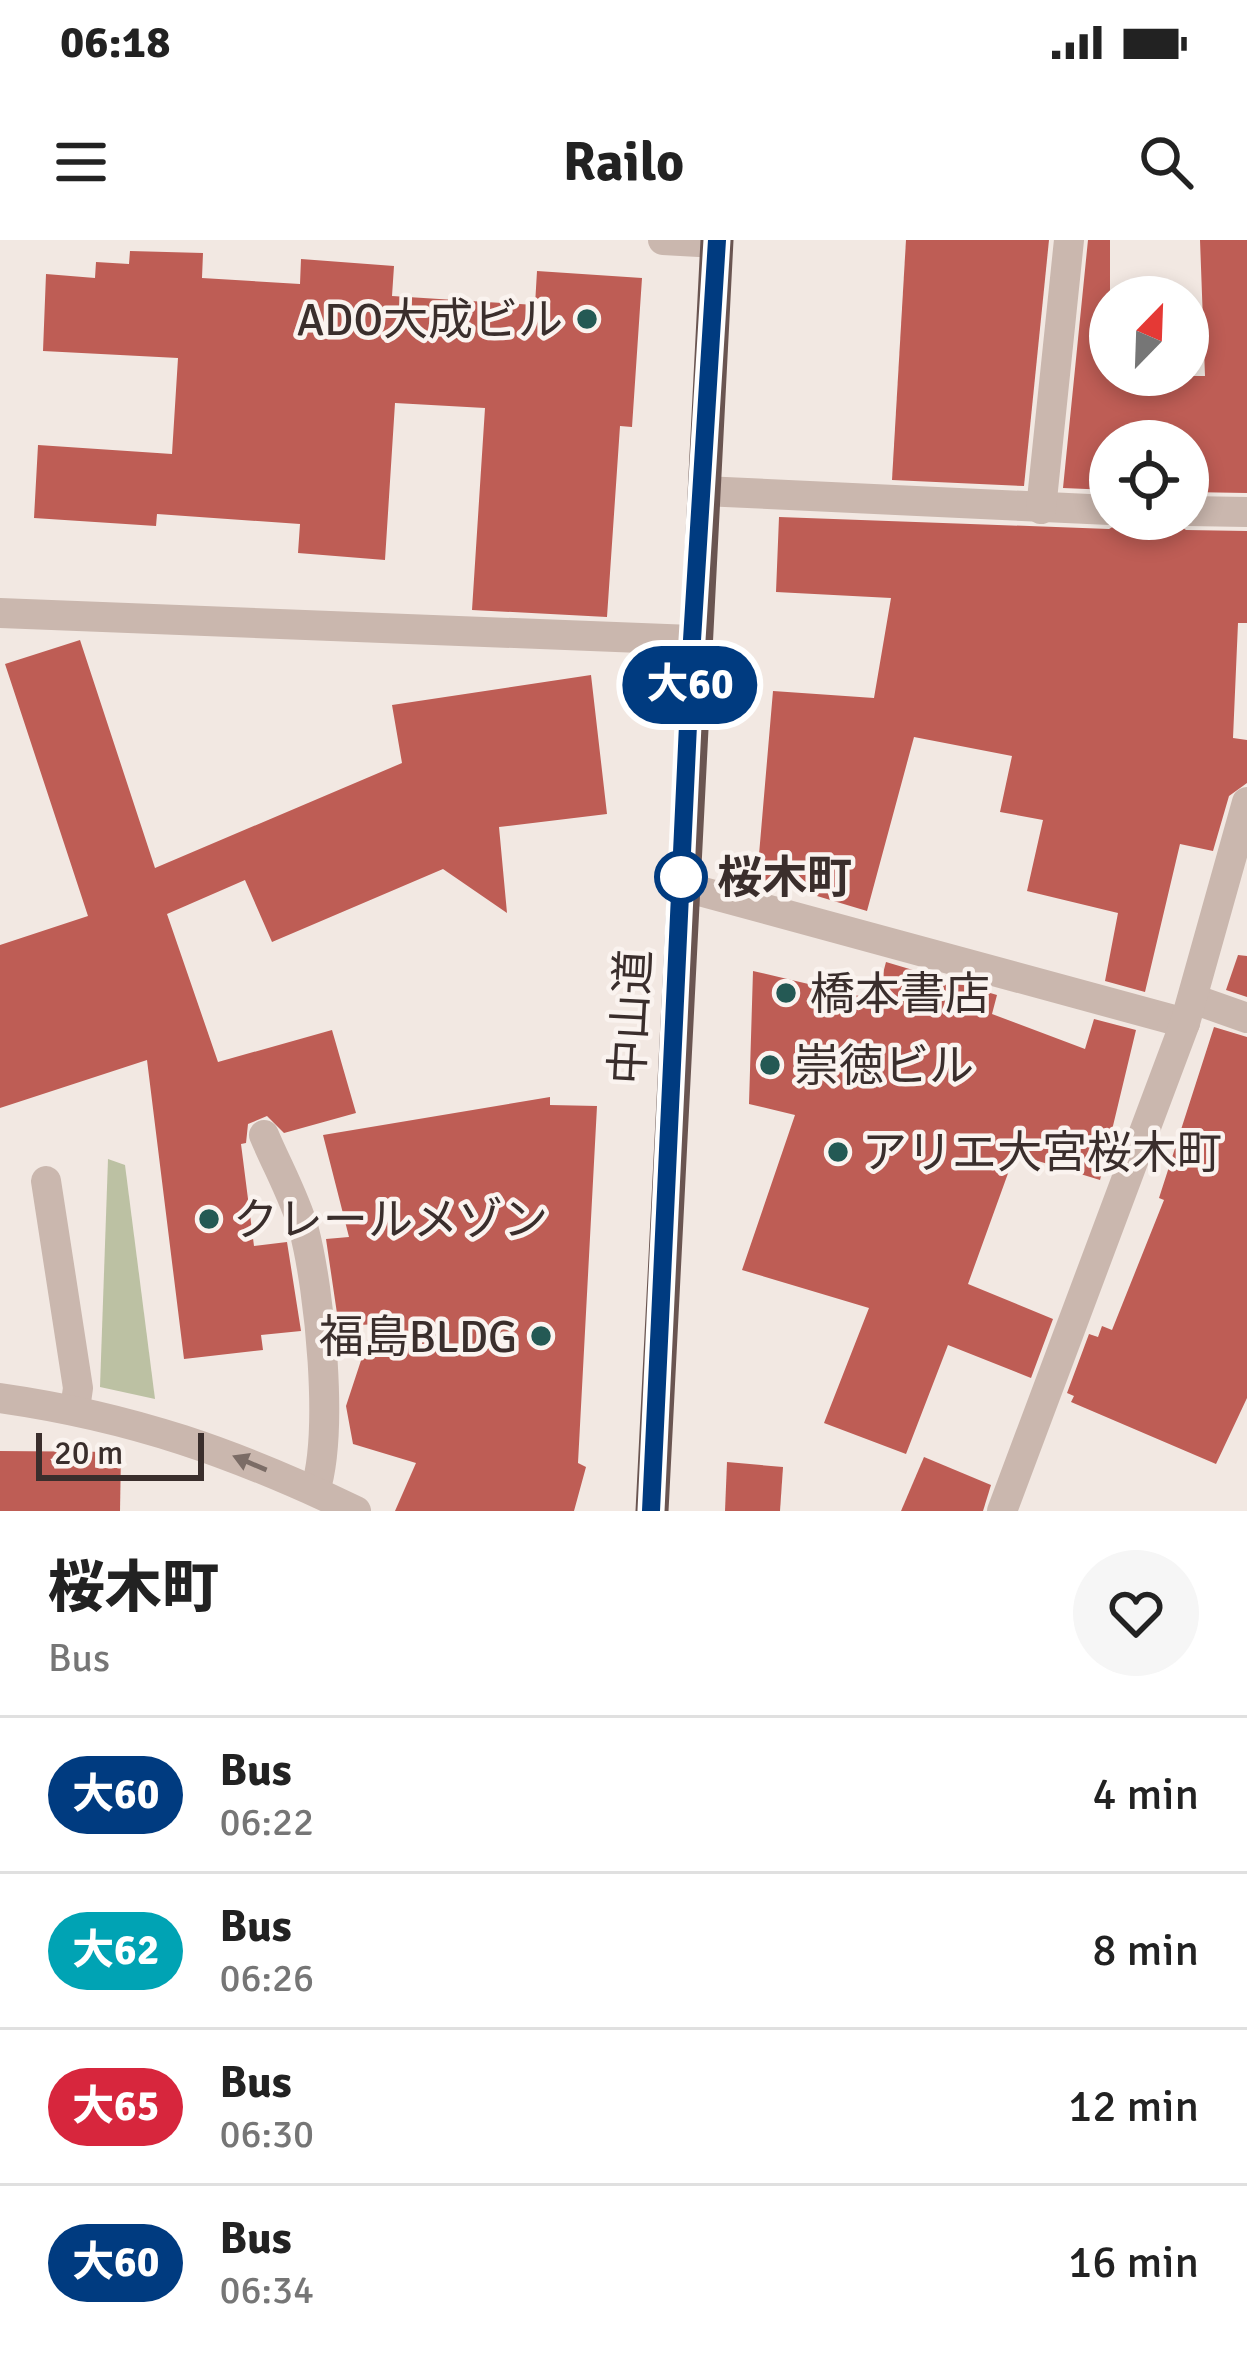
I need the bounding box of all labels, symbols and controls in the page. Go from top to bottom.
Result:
text: 06:18 [60,15,170,70]
icon: menu [48,129,114,195]
text: Railo [563,129,684,196]
icon: search [1133,129,1199,195]
north arrow [1089,276,1209,396]
map controls [1089,276,1209,540]
place label: ADO大成ビル [297,293,563,348]
marker: ADO大成ビル [574,306,600,332]
button: locate [1089,420,1209,540]
line badge: 大60 [621,646,759,724]
text: 大60 [646,659,734,710]
place label: 桜木町 [717,851,852,906]
marker: 桜木町 [656,852,706,902]
street label: 中山道 [601,948,662,1086]
place label: 橋本書店 [810,967,990,1022]
marker: 橋本書店 [773,980,799,1006]
place label: 崇徳ビル [794,1039,974,1094]
marker: 崇徳ビル [757,1052,783,1078]
place label: アリエ大宮桜木町 [862,1126,1222,1181]
marker: アリエ大宮桜木町 [825,1139,851,1165]
place label: クレールメゾン [233,1193,548,1248]
marker: クレールメゾン [196,1206,222,1232]
place label: 福島BLDG [319,1310,517,1365]
marker: 福島BLDG [528,1323,554,1349]
scale bar [36,1427,204,1480]
text: 20 m [54,1433,123,1474]
one-way arrow [231,1453,267,1472]
button: heart [1073,1550,1199,1676]
text: 桜木町 [48,1553,219,1624]
text: Bus [48,1634,110,1682]
text: Bus [219,1743,292,1798]
text: 4 min [1092,1767,1199,1822]
text: 大60 [72,1769,159,1820]
text: 06:22 [219,1798,314,1846]
text: Bus [219,1899,292,1954]
text: 8 min [1092,1923,1199,1978]
text: 大62 [72,1925,159,1976]
text: 06:26 [219,1954,314,2002]
text: Bus [219,2055,292,2110]
text: 12 min [1068,2079,1199,2134]
text: 大65 [72,2081,159,2132]
text: 06:30 [219,2110,314,2158]
text: Bus [219,2211,292,2266]
text: 16 min [1068,2235,1199,2290]
text: 大60 [72,2237,159,2288]
text: 06:34 [219,2266,314,2314]

